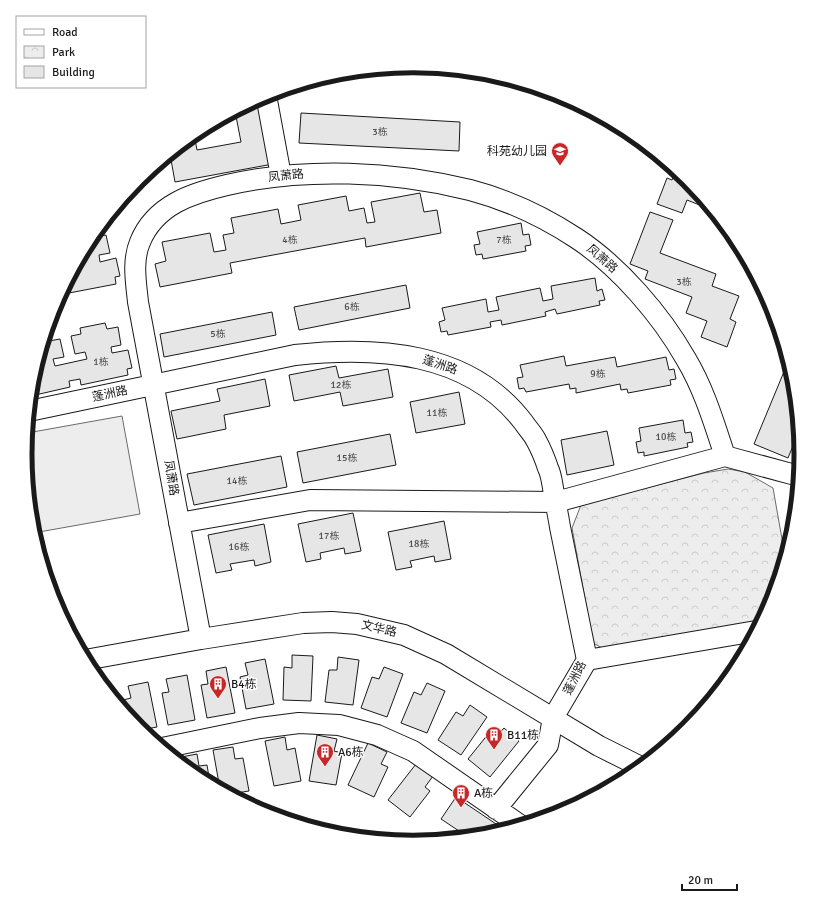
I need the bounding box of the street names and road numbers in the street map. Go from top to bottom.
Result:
street label: 凤萧路 [267,167,305,185]
street label: 凤萧路 [583,242,621,276]
street label: 蓬洲路 [421,352,459,378]
street label: 蓬洲路 [91,383,129,405]
street label: 凤萧路 [160,459,182,497]
street label: 文华路 [360,618,398,640]
street label: 蓬洲路 [560,659,590,697]

